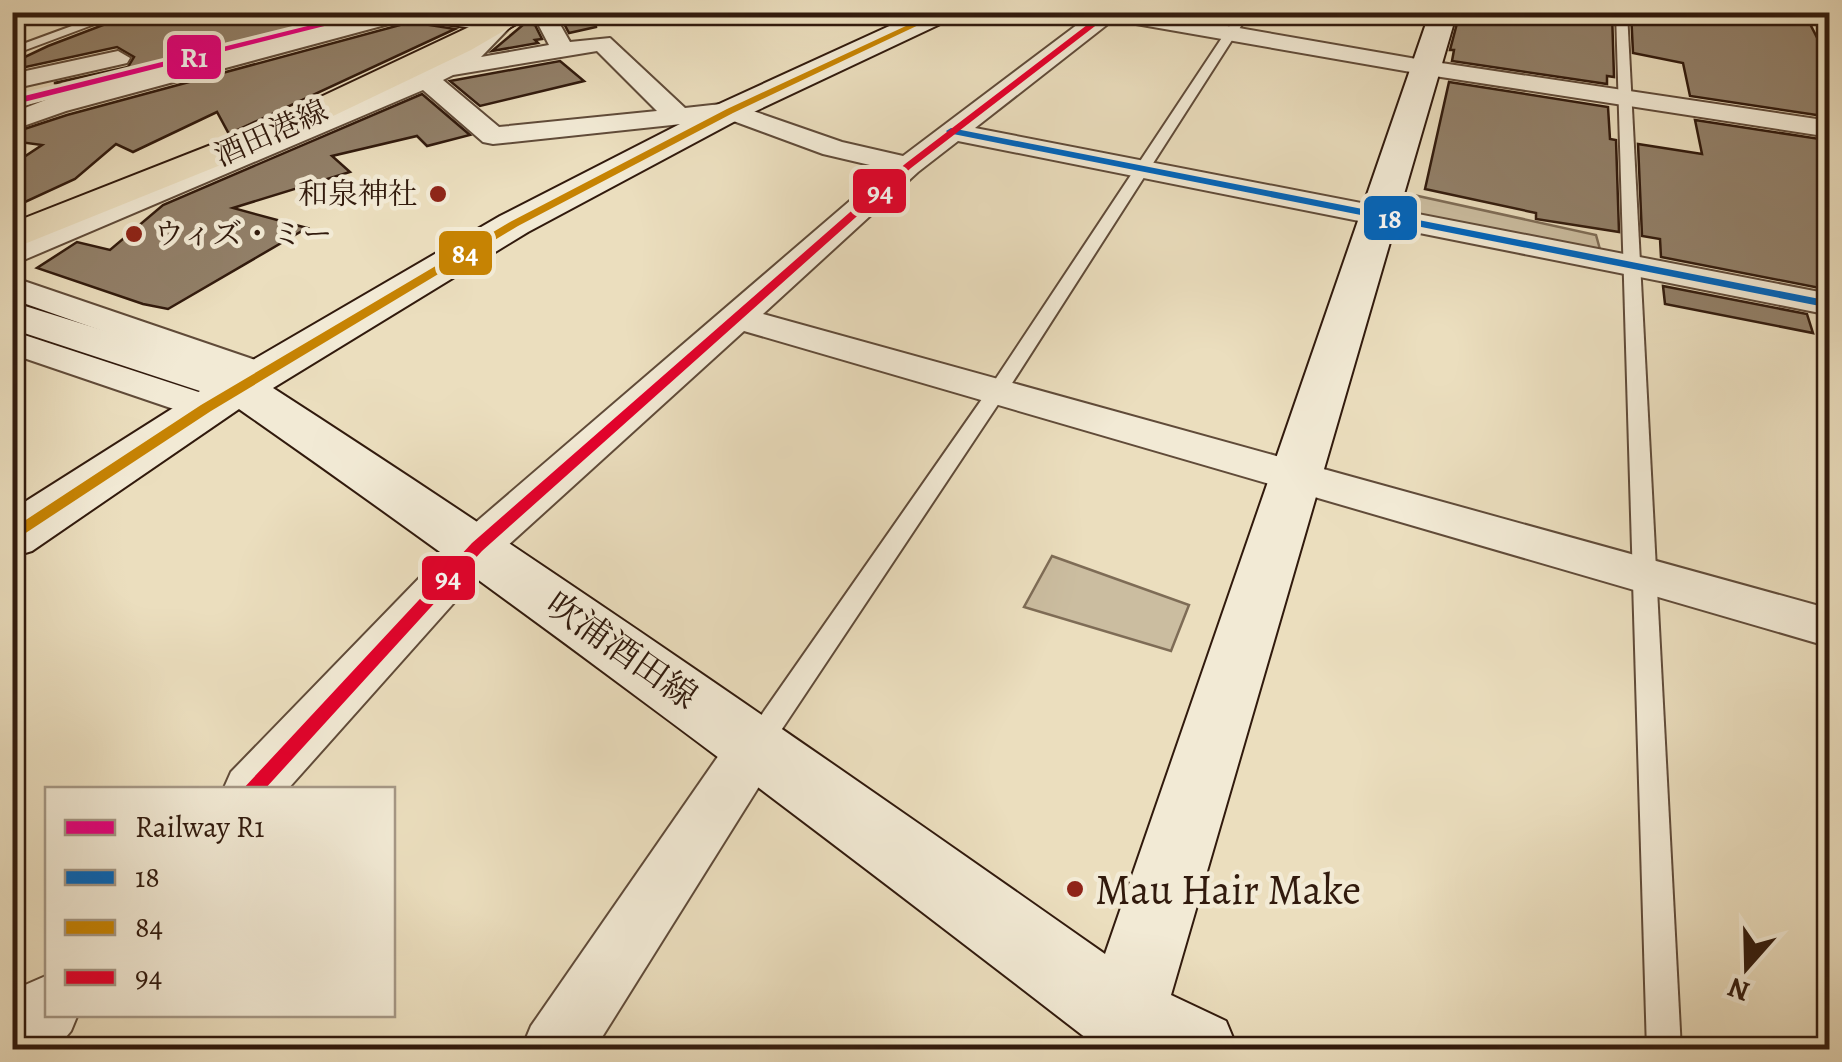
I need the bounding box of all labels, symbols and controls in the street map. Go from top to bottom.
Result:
line badge: R1 [165,33,223,81]
text: R1 [180,39,208,77]
street label: 酒田港線 [208,90,334,176]
line badge: 94 [851,167,908,215]
text: 94 [867,173,893,211]
place label: 和泉神社 [298,174,418,214]
marker: 和泉神社 [427,183,449,205]
line badge: 18 [1362,194,1419,242]
text: 18 [1378,200,1402,238]
place label: ウィズ・ミー [154,214,332,254]
marker: ウィズ・ミー [123,223,145,245]
line badge: 84 [437,229,494,277]
text: 84 [452,235,478,273]
line badge: 94 [420,554,477,602]
text: 94 [435,559,461,597]
street label: 吹浦酒田線 [537,580,707,720]
legend [45,787,395,1017]
text: Railway R1 [135,807,264,847]
text: 18 [135,857,160,897]
place label: Mau Hair Make [1095,861,1361,918]
marker: Mau Hair Make [1064,878,1086,900]
text: 84 [135,907,163,947]
north arrow [1697,917,1797,1017]
text: 94 [135,957,162,997]
text: N [1723,968,1755,1011]

